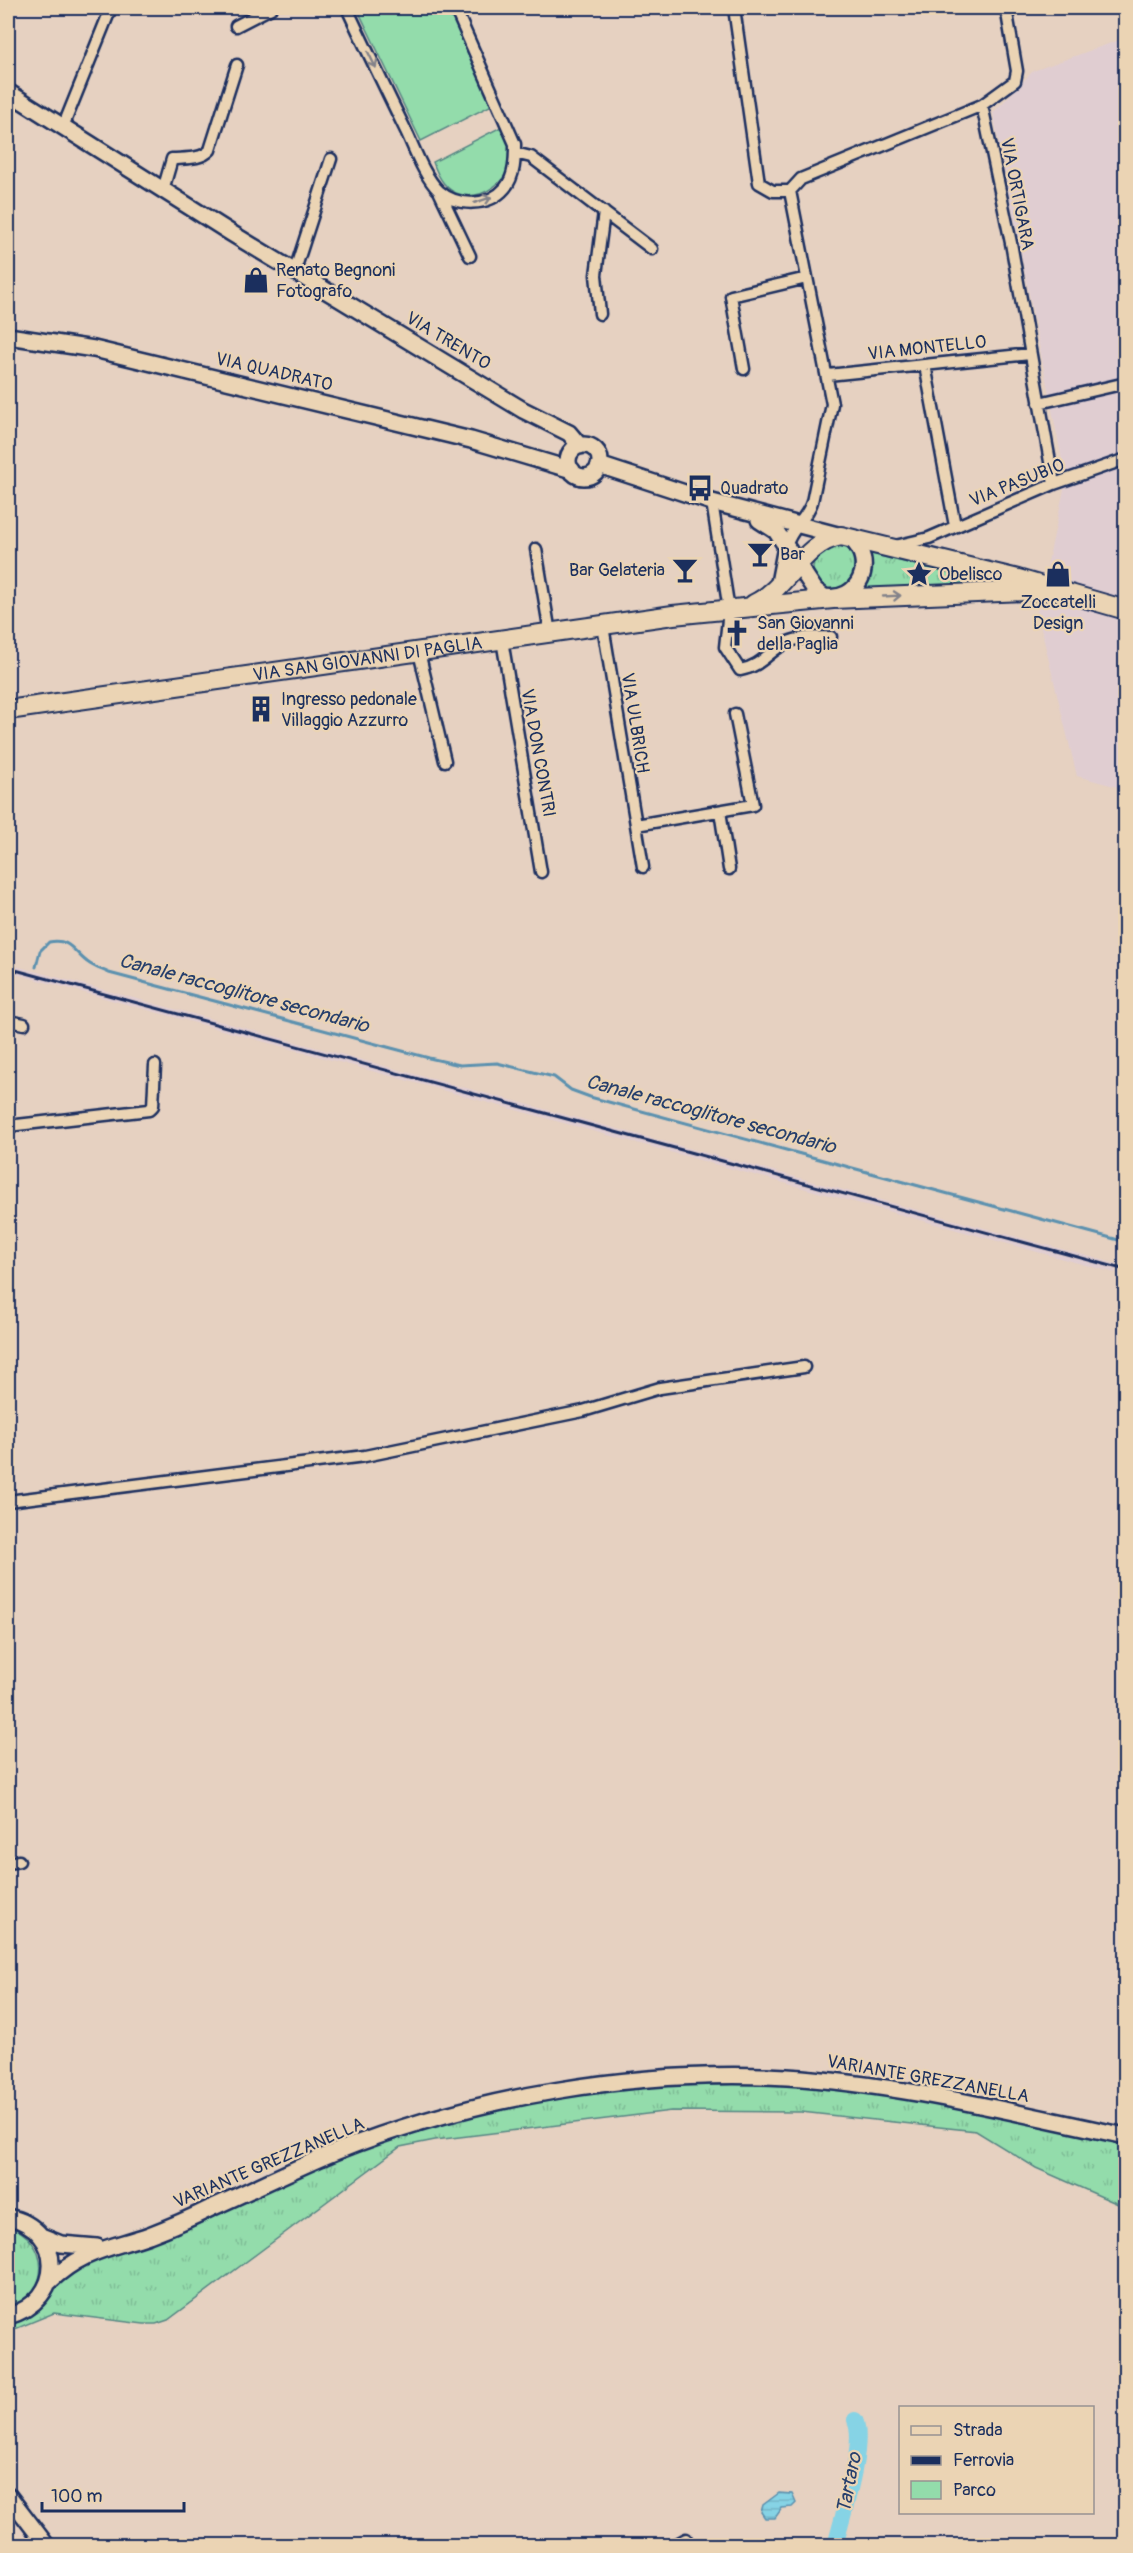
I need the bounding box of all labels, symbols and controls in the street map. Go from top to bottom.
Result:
one-way arrow [367,51,379,69]
street label: VIA ORTIGARA [995,136,1039,252]
one-way arrow [473,193,492,204]
place label: Renato Begnoni Fotografo [276,259,395,303]
shop icon: Renato Begnoni Fotografo [241,265,271,295]
street label: VIA TRENTO [401,307,495,375]
street label: VIA MONTELLO [867,330,987,366]
street label: VIA QUADRATO [213,347,335,397]
street label: VIA PASUBIO [966,454,1068,512]
bus stop icon: Quadrato [685,473,715,503]
place label: Quadrato [720,477,789,500]
bar icon: Bar [745,539,775,569]
place label: Bar [780,543,806,566]
bar icon: Bar Gelateria [670,555,700,585]
place label: Bar Gelateria [569,559,665,582]
place icon: Obelisco [904,559,934,589]
shop icon: Zoccatelli Design [1043,559,1073,589]
place label: Obelisco [939,563,1003,586]
one-way arrow [881,591,901,602]
place label: Zoccatelli Design [1020,591,1096,635]
place label: San Giovanni della Paglia [757,612,854,656]
church icon: San Giovanni della Paglia [722,618,752,648]
street label: VIA SAN GIOVANNI DI PAGLIA [251,631,484,686]
street label: VIA ULBRICH [616,671,654,775]
street label: VIA DON CONTRI [515,687,561,819]
place label: Ingresso pedonale Villaggio Azzurro [281,688,417,732]
building icon: Ingresso pedonale Villaggio Azzurro [246,694,276,724]
water label: Canale raccoglitore secondario [116,948,373,1039]
water label: Canale raccoglitore secondario [583,1069,840,1160]
street label: VARIANTE GREZZANELLA [825,2050,1031,2108]
street label: VARIANTE GREZZANELLA [170,2112,368,2214]
legend [899,2406,1094,2514]
text: Strada [953,2419,1003,2442]
water label: Tartaro [831,2449,867,2515]
text: Ferrovia [953,2449,1014,2472]
scale bar [42,2475,184,2513]
text: Parco [953,2479,996,2502]
text: 100 m [51,2485,103,2508]

